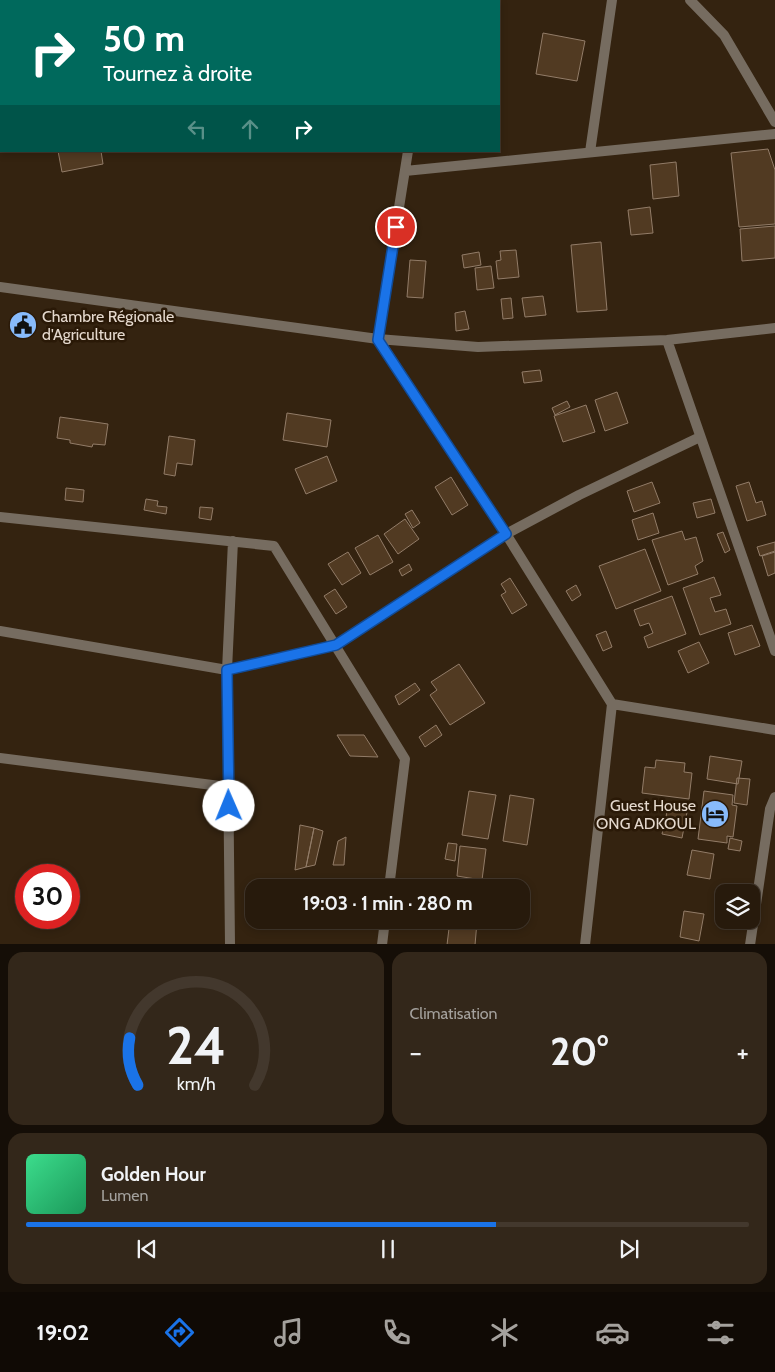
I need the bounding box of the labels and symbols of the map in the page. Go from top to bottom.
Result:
pin [375,206,417,248]
place label: Chambre Régionale d'Agriculture [42,307,174,344]
public building icon: Chambre Régionale d'Agriculture [8,310,38,340]
position arrow [202,779,254,831]
place label: Guest House ONG ADKOUL [596,796,696,833]
hotel icon: Guest House ONG ADKOUL [700,799,730,829]
speed limit sign: 30 [15,864,80,929]

